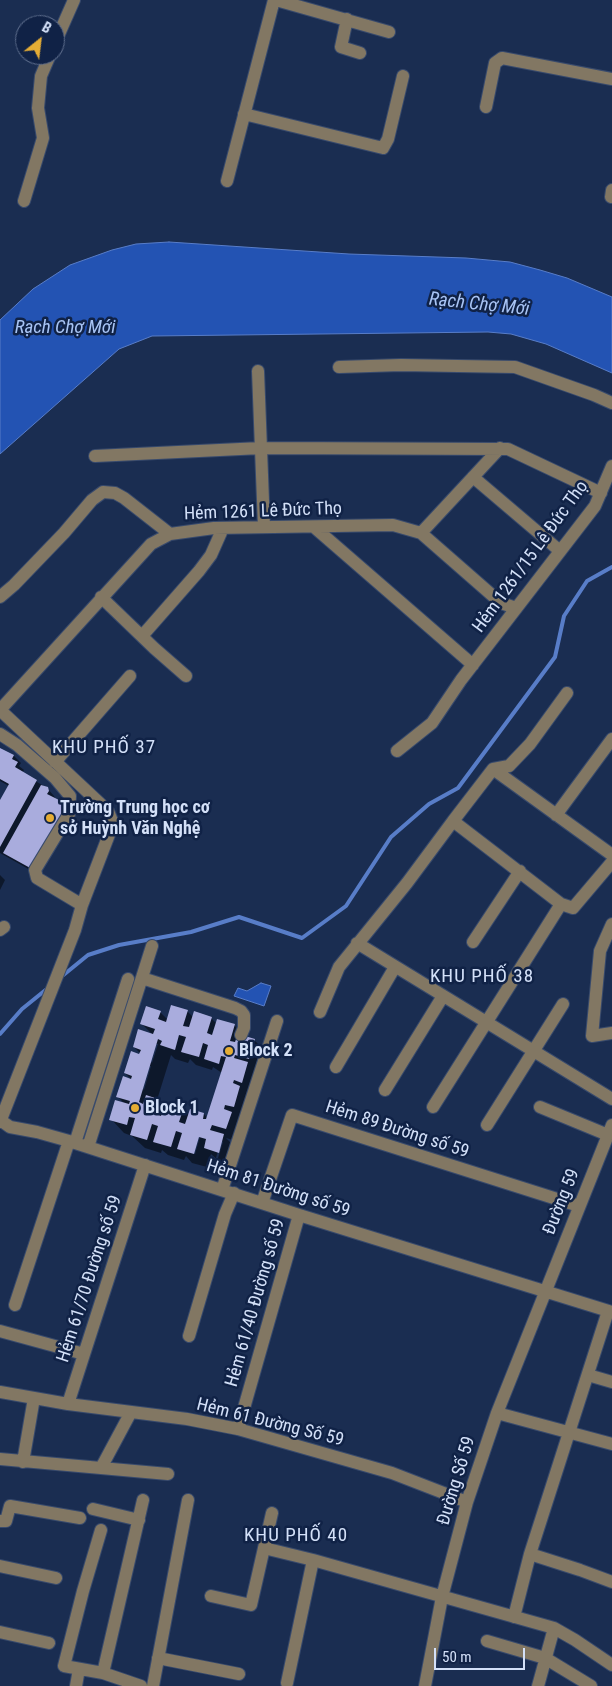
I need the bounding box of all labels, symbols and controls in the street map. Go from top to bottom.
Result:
north arrow [15,15,65,65]
text: B [39,19,54,37]
water label: Rạch Chợ Mới [428,288,530,322]
water label: Rạch Chợ Mới [15,317,115,339]
street label: Hẻm 1261/15 Lê Đức Thọ [469,477,593,637]
street label: Hẻm 1261 Lê Đức Thọ [184,498,342,526]
district label: KHU PHỐ 37 [51,737,157,759]
place label: Trường Trung học cơ sở Huỳnh Văn Nghệ [60,797,210,840]
marker: Trường Trung học cơ sở Huỳnh Văn Nghệ [44,812,56,824]
district label: KHU PHỐ 38 [429,966,535,988]
place label: Block 2 [239,1040,293,1062]
marker: Block 2 [223,1045,235,1057]
place label: Block 1 [145,1097,199,1119]
street label: Hẻm 89 Đường số 59 [323,1097,471,1163]
marker: Block 1 [129,1102,141,1114]
street label: Hẻm 81 Đường số 59 [204,1156,352,1222]
street label: Đường 59 [539,1166,585,1238]
street label: Hẻm 61/70 Đường số 59 [53,1193,127,1365]
street label: Hẻm 61/40 Đường số 59 [222,1216,290,1390]
street label: Hẻm 61 Đường Số 59 [194,1394,346,1452]
street label: Đường Số 59 [433,1434,481,1528]
district label: KHU PHỐ 40 [243,1525,349,1547]
scale bar [437,1638,528,1670]
text: 50 m [442,1648,472,1666]

